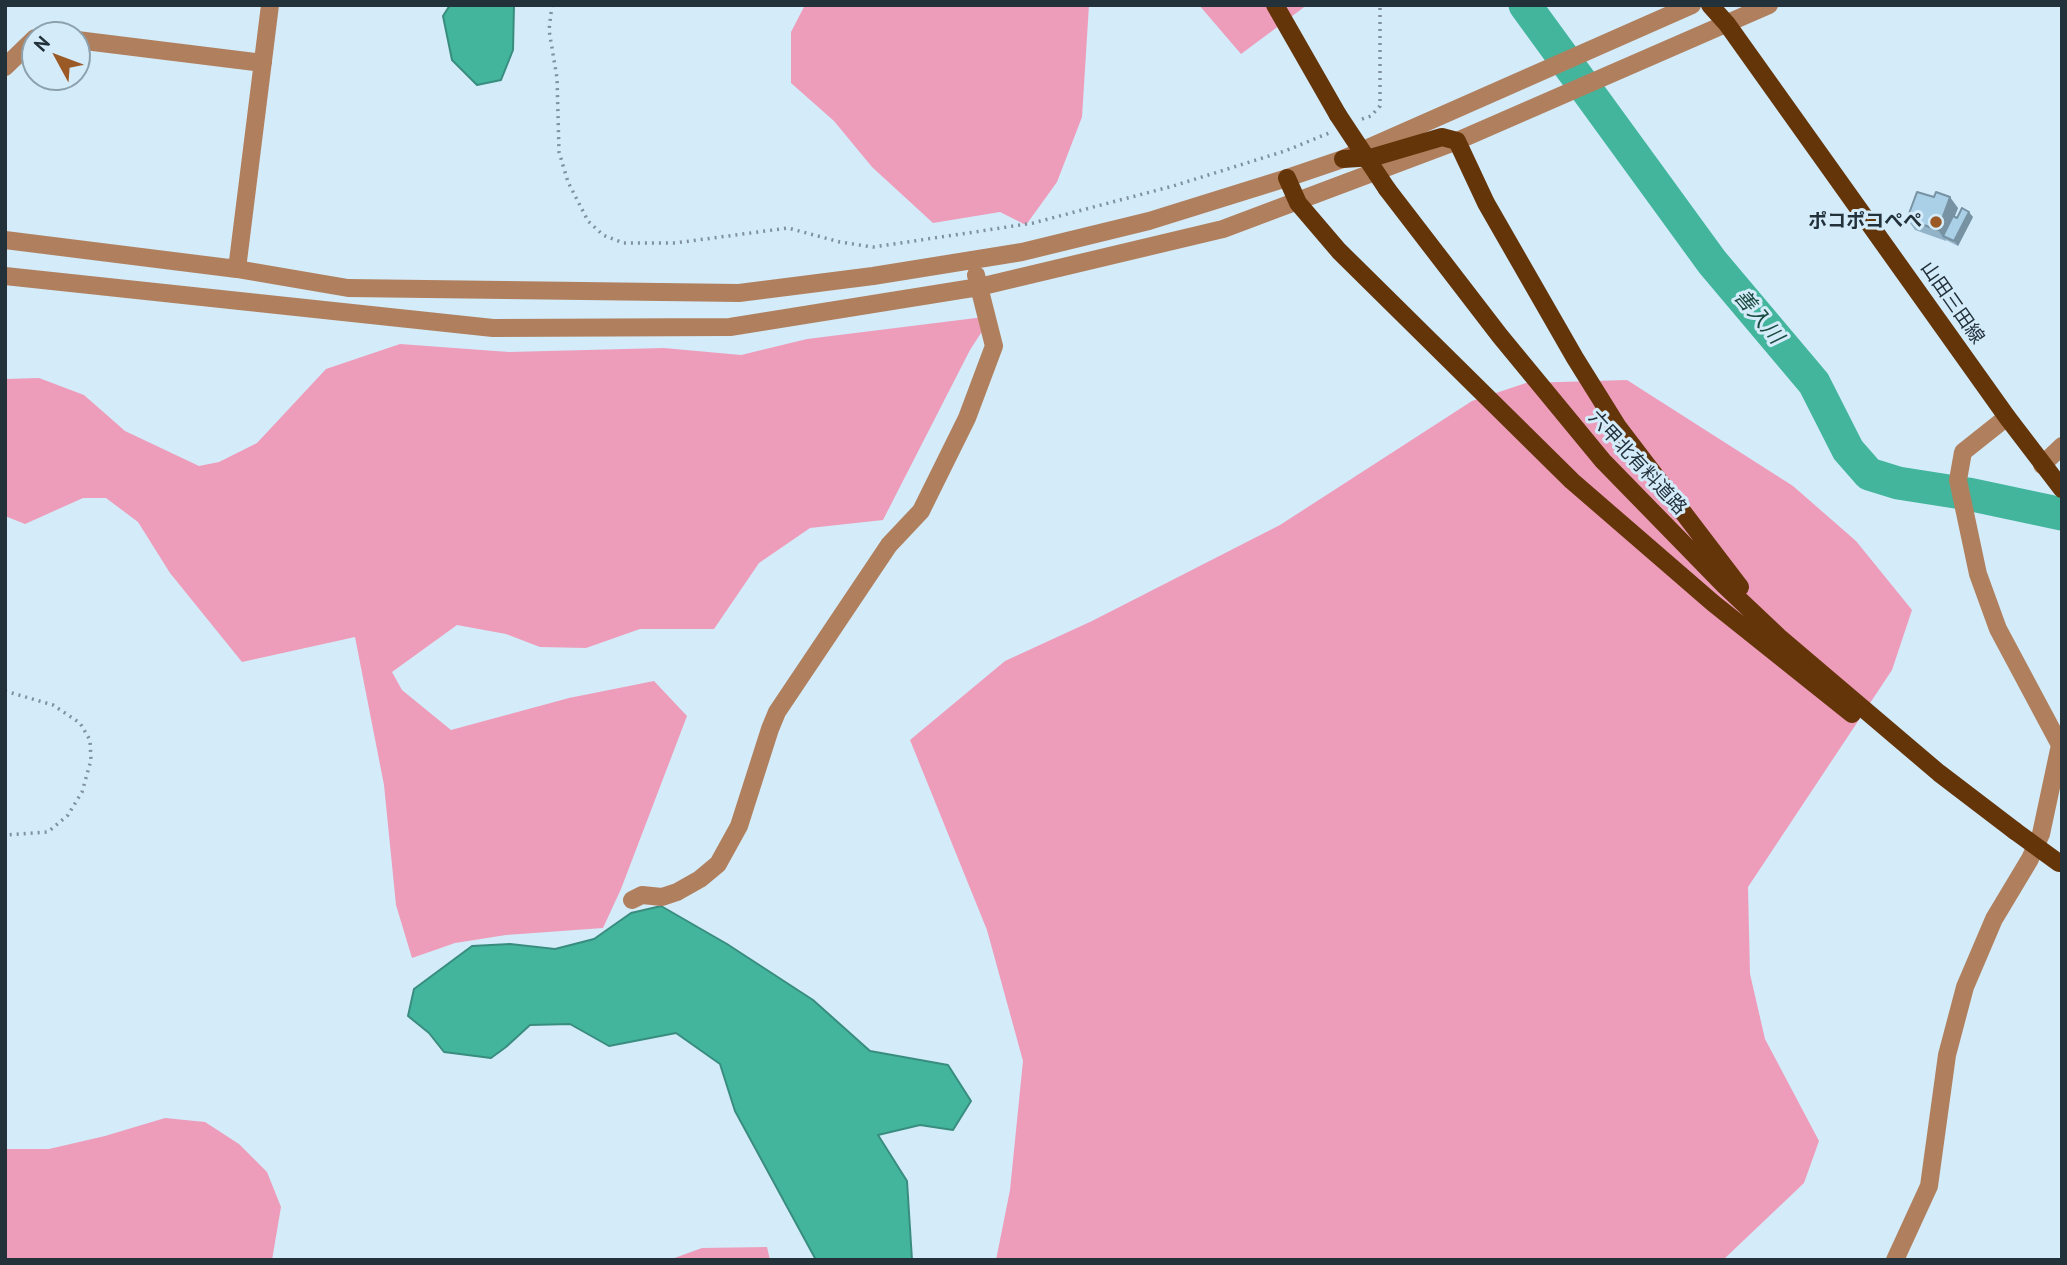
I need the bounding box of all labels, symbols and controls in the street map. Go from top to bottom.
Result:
north arrow [21,21,91,91]
text: N [29,31,55,56]
place label: ポコポコぺぺ [1808,211,1922,233]
marker: ポコポコぺぺ [1928,214,1944,230]
street label: 山田三田線 [1915,258,1989,348]
water label: 善入川 [1728,285,1788,349]
street label: 六甲北有料道路 [1583,407,1691,519]

